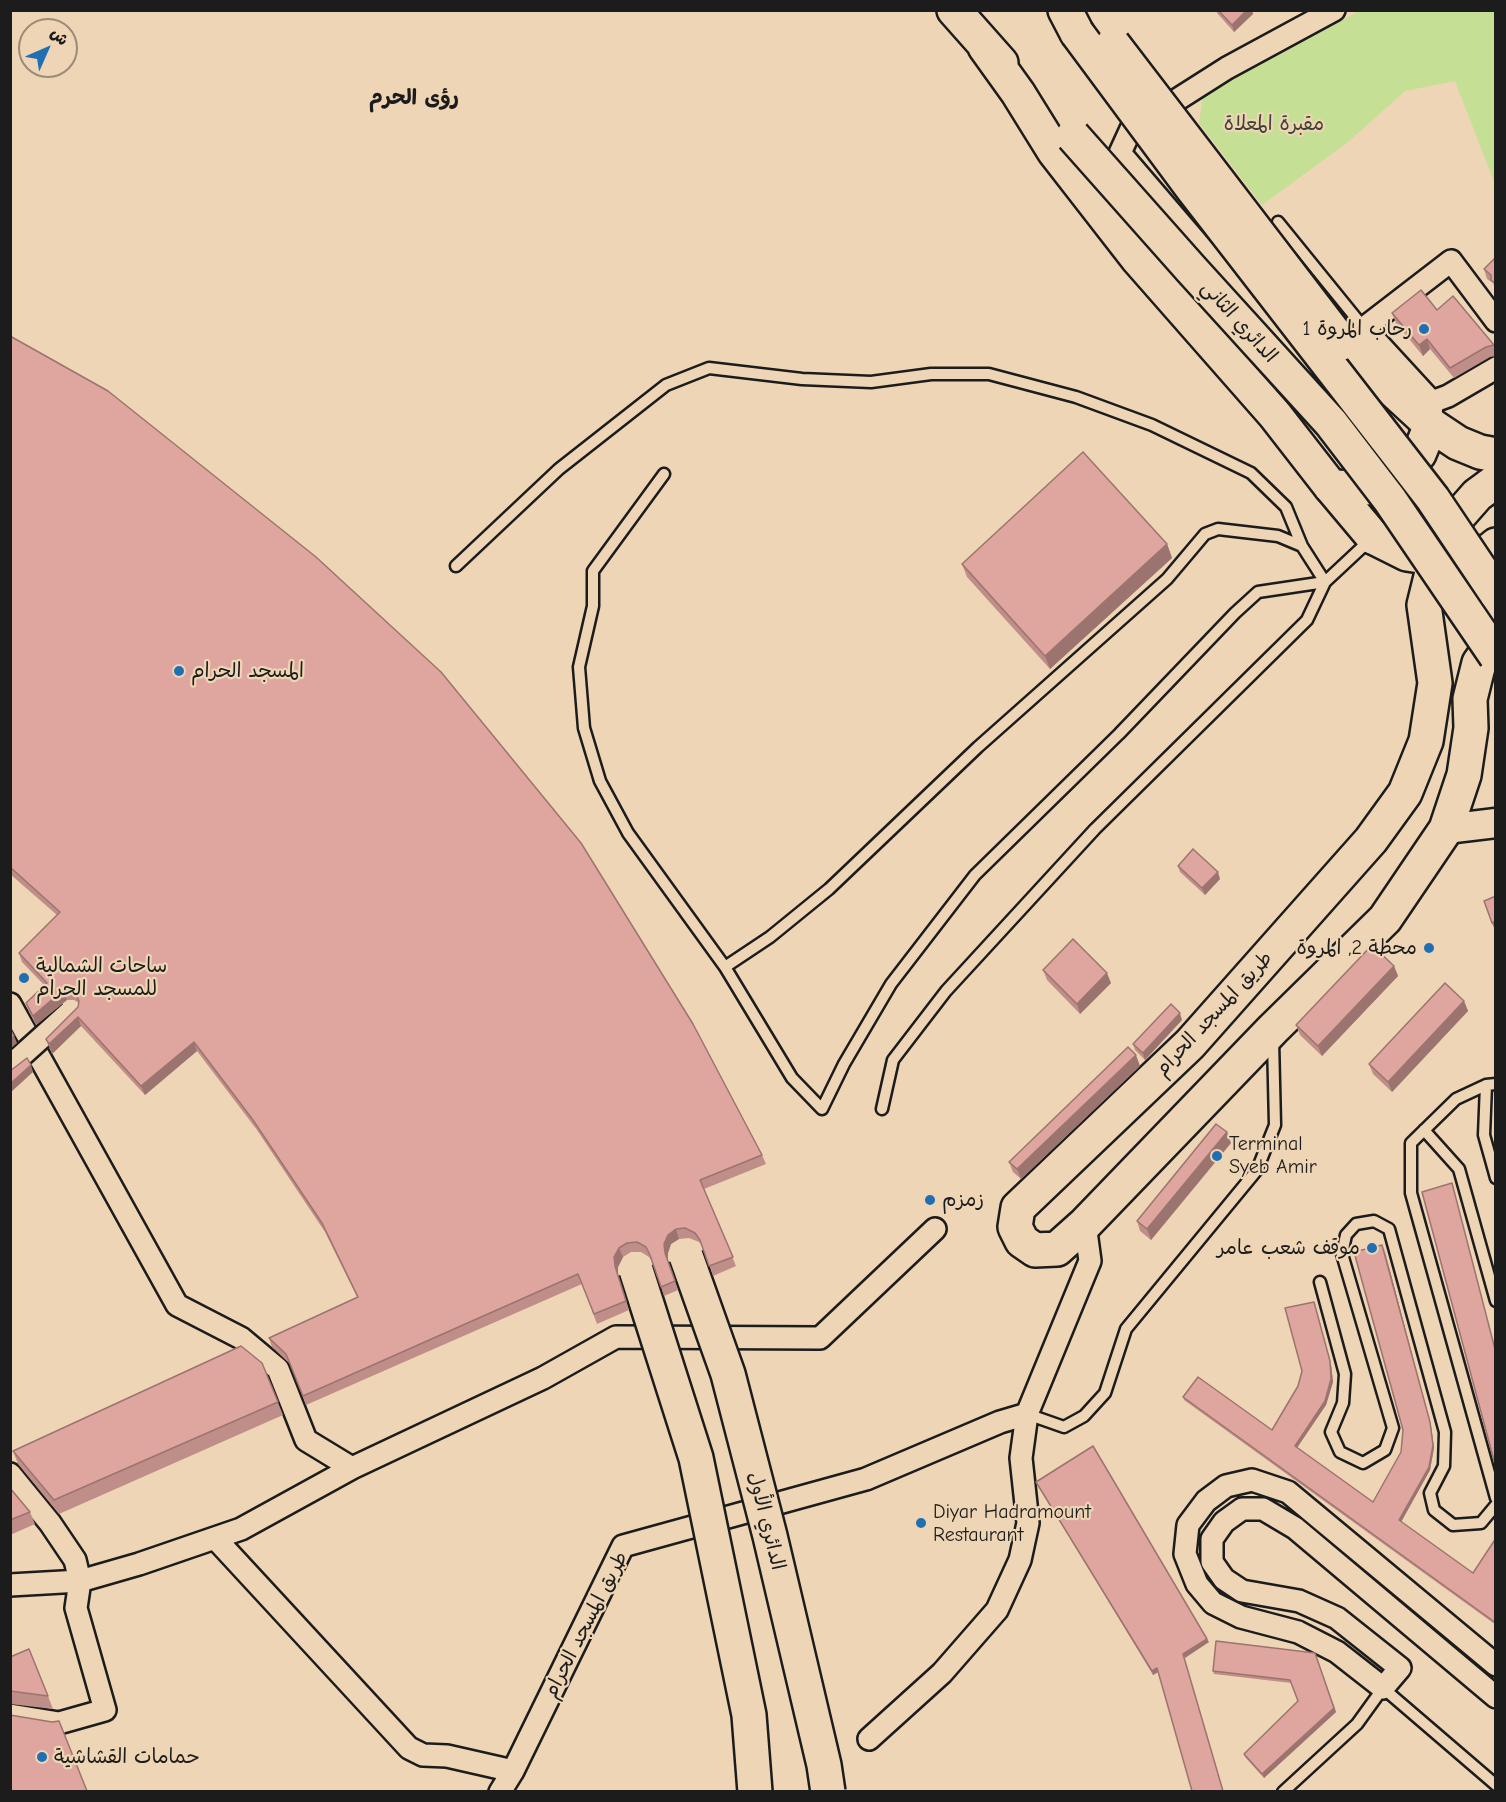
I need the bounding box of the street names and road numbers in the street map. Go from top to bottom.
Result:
street label: الدائري الثاني [1196,276,1282,368]
street label: طريق المسجد الحرام [1150,947,1278,1081]
street label: الدائري الأول [742,1469,790,1573]
street label: طريق المسجد الحرام [539,1548,633,1702]

